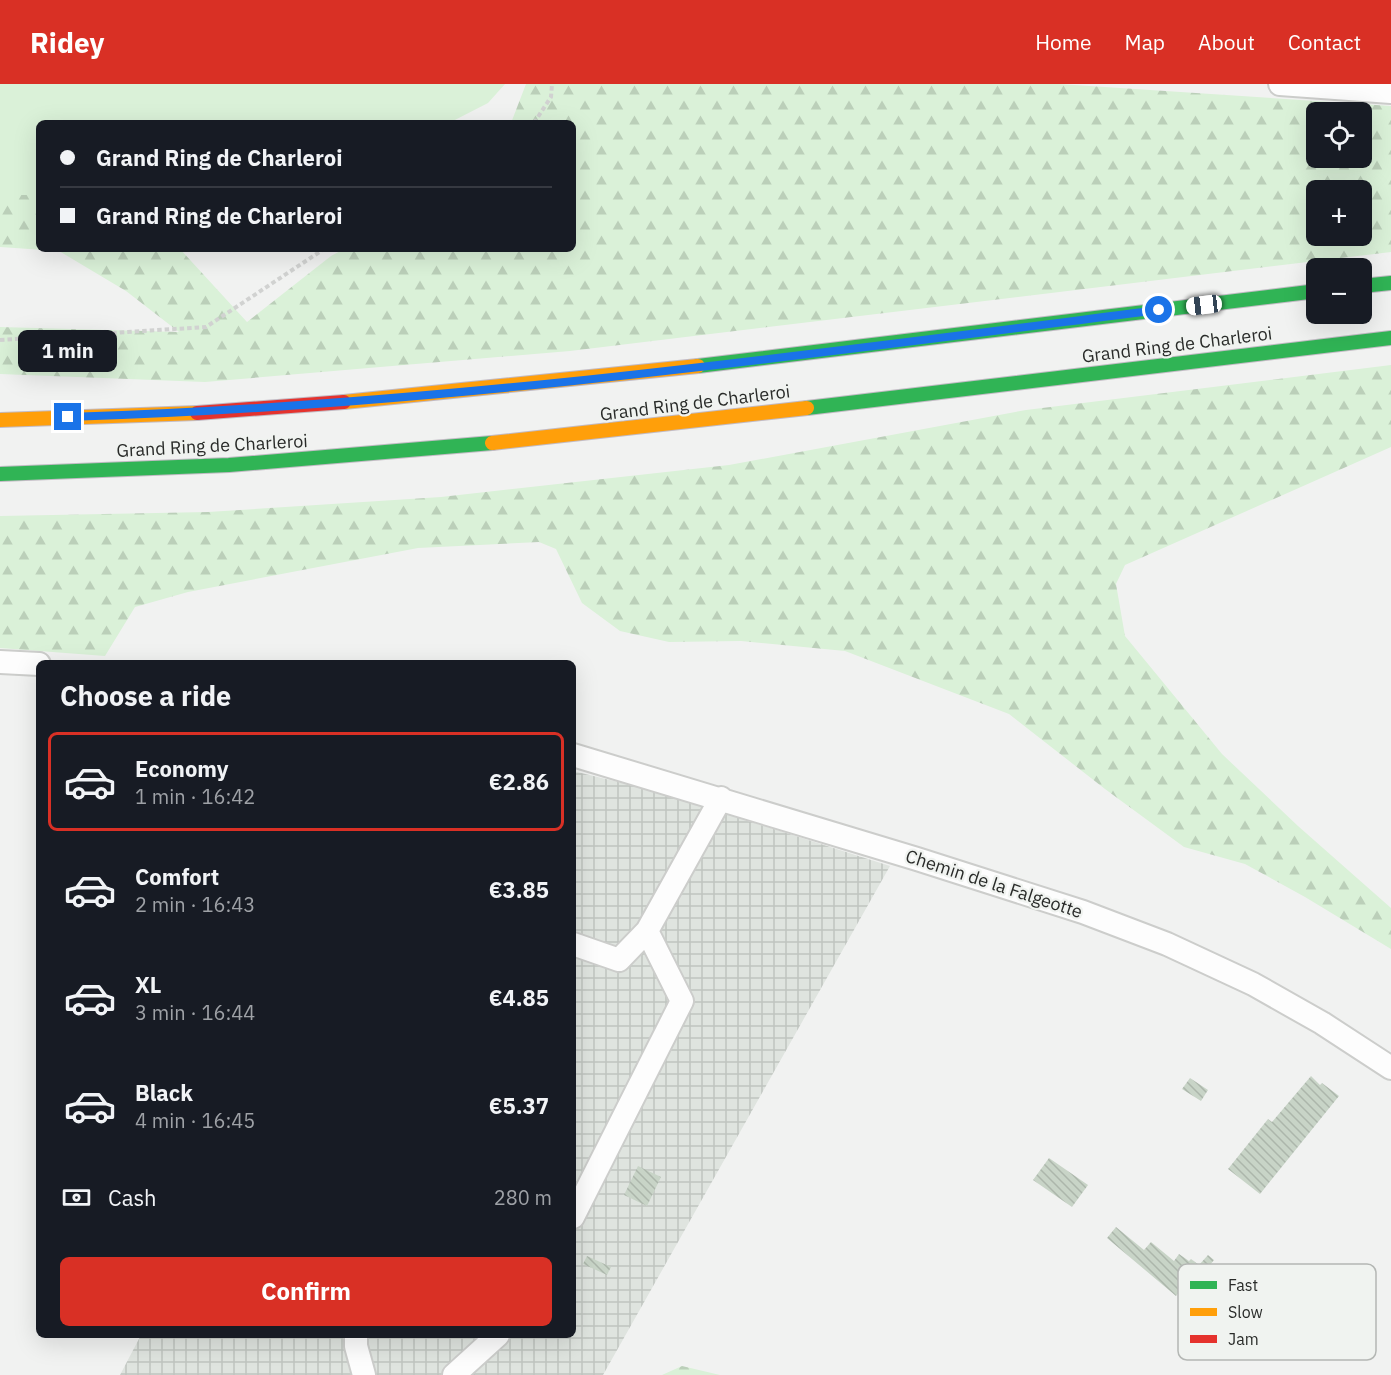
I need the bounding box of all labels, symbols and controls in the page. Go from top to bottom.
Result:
text: Ridey [30,24,104,61]
text: Home [1035,28,1092,56]
text: Map [1125,28,1165,56]
text: About [1198,28,1255,56]
text: Contact [1288,28,1361,56]
map controls [1306,102,1372,324]
button: locate [1306,102,1372,168]
text: Grand Ring de Charleroi [96,143,342,172]
button: + [1306,180,1372,246]
text: Grand Ring de Charleroi [96,201,342,230]
button: − [1306,258,1372,324]
car [1185,294,1223,316]
route start [1145,296,1172,323]
street label: Grand Ring de Charleroi [1080,321,1273,368]
callout: 1 min [19,330,118,372]
text: 1 min [41,337,94,364]
street label: Grand Ring de Charleroi [598,379,791,426]
route end [54,403,81,430]
street label: Grand Ring de Charleroi [116,429,308,462]
text: Choose a ride [60,678,231,713]
text: Economy [135,754,229,783]
icon: car [63,755,117,809]
text: €2.86 [489,767,549,796]
text: 1 min · 16:42 [135,783,255,810]
street label: Chemin de la Falgeotte [903,844,1086,923]
text: Comfort [135,862,219,891]
icon: car [63,863,117,917]
text: €3.85 [489,875,549,904]
text: 2 min · 16:43 [135,891,255,918]
text: XL [135,970,161,999]
icon: car [63,971,117,1025]
text: €4.85 [489,983,549,1012]
text: 3 min · 16:44 [135,999,255,1026]
text: Black [135,1078,193,1107]
icon: car [63,1079,117,1133]
text: €5.37 [489,1091,549,1120]
text: 4 min · 16:45 [135,1107,255,1134]
icon: cash [60,1181,93,1214]
text: Cash [108,1183,157,1212]
text: 280 m [494,1184,552,1211]
button: Confirm [60,1257,552,1326]
legend [1178,1264,1376,1360]
text: Fast [1228,1275,1258,1295]
text: Slow [1228,1302,1263,1322]
text: Jam [1228,1329,1259,1349]

